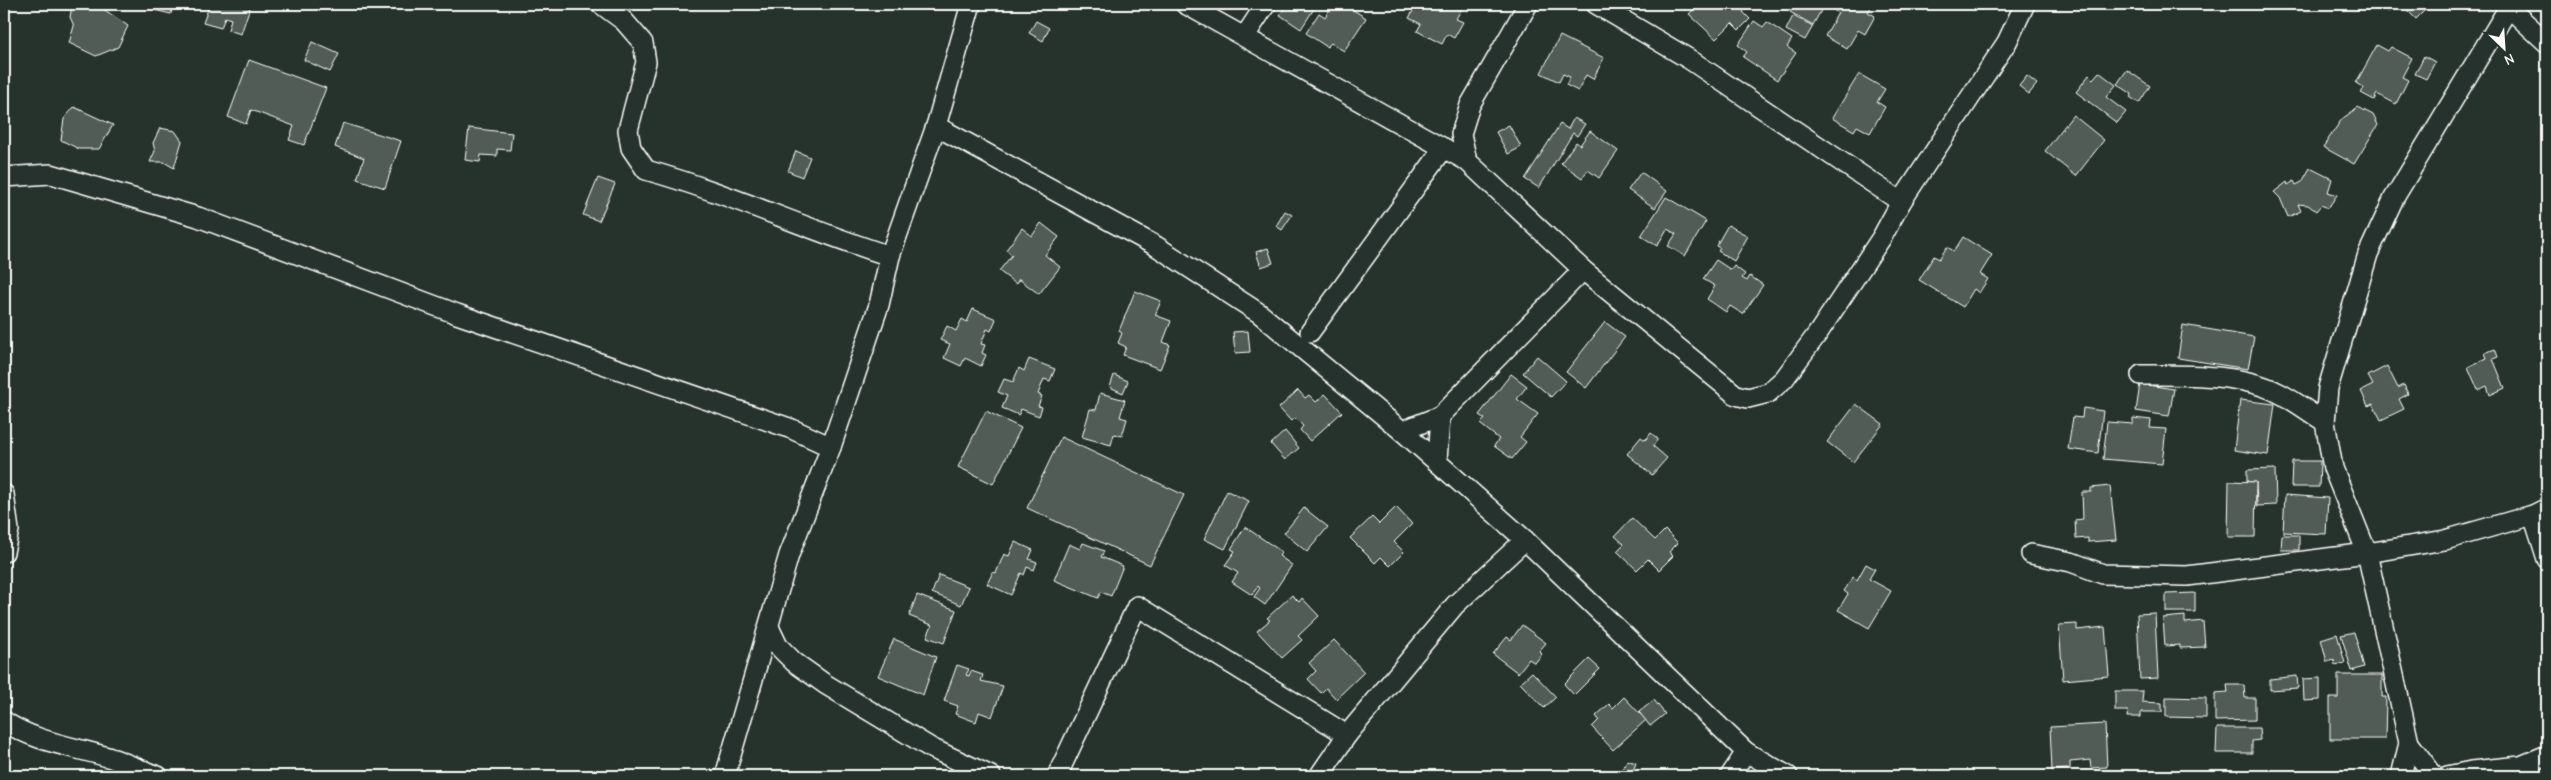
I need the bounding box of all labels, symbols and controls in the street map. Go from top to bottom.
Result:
north arrow [2478,22,2528,72]
text: N [2502,50,2517,69]

